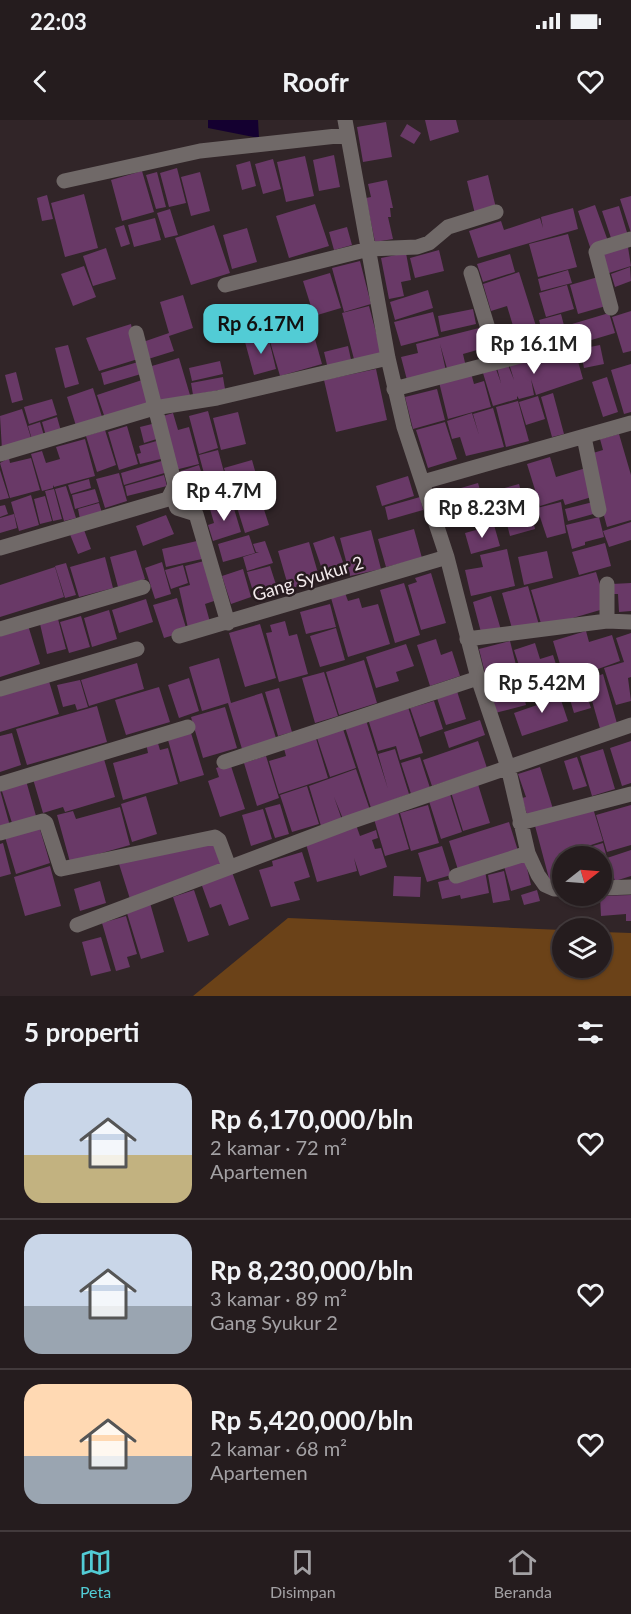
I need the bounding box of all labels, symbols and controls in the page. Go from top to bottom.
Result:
text: 22:03 [30,8,87,35]
icon: back [24,65,57,98]
text: Roofr [282,65,349,98]
icon: heart [574,65,607,98]
pin: Rp 6.17M [199,304,323,355]
text: Rp 6.17M [217,311,305,335]
pin: Rp 16.1M [472,324,596,375]
text: Rp 16.1M [490,331,578,355]
pin: Rp 4.7M [169,471,279,522]
text: Rp 4.7M [186,478,262,502]
pin: Rp 8.23M [420,488,544,539]
text: Rp 8.23M [438,495,526,519]
street label: Gang Syukur 2 [249,551,366,605]
pin: Rp 5.42M [480,663,604,714]
text: Rp 5.42M [498,670,586,694]
north arrow [552,846,612,906]
map controls [552,846,612,978]
button: layers [552,918,612,978]
text: 5 properti [24,1016,140,1048]
icon: filters [574,1016,607,1049]
text: Rp 6,170,000/bln [210,1103,413,1135]
icon: home [72,1107,144,1179]
icon: heart [574,1127,607,1160]
text: 2 kamar · 72 m² [210,1135,347,1159]
text: Apartemen [210,1159,308,1183]
text: Rp 8,230,000/bln [210,1254,413,1286]
icon: home [72,1258,144,1330]
icon: heart [574,1278,607,1311]
text: 3 kamar · 89 m² [210,1286,347,1310]
text: Gang Syukur 2 [210,1310,338,1334]
text: Rp 5,420,000/bln [210,1404,413,1436]
icon: home [72,1408,144,1480]
icon: heart [574,1428,607,1461]
text: 2 kamar · 68 m² [210,1436,347,1460]
text: Apartemen [210,1460,308,1484]
tab: Peta [79,1546,112,1601]
tab: Disimpan [270,1546,336,1601]
tab: Beranda [494,1546,552,1601]

